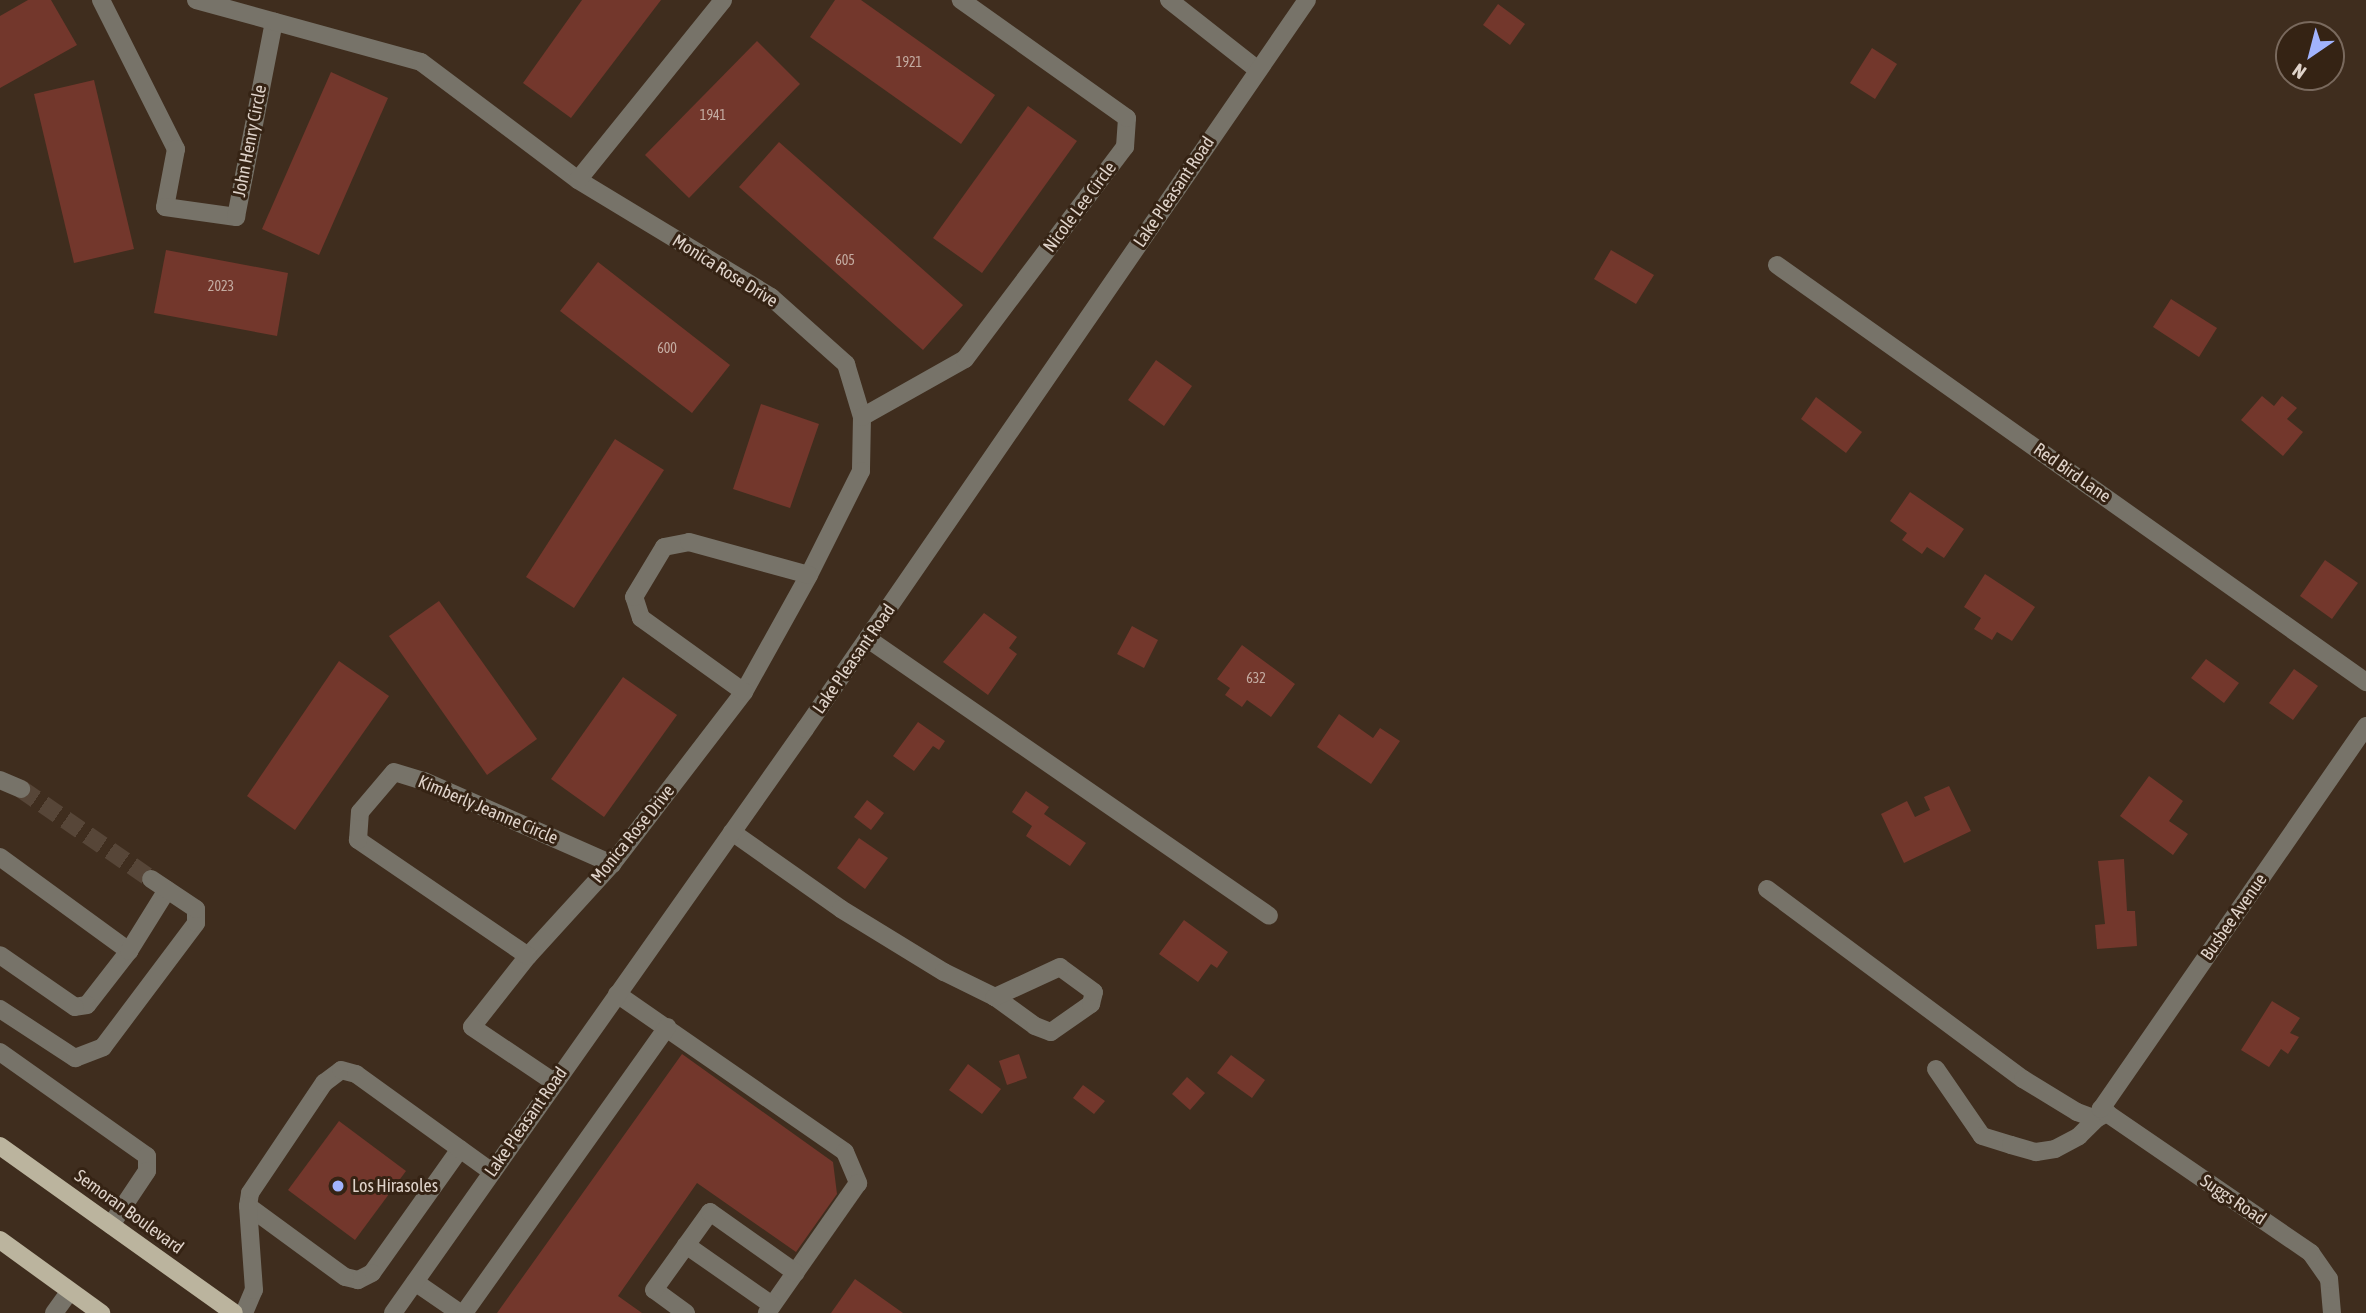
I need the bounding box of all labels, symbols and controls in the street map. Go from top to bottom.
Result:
north arrow [2275,21,2345,91]
house number: 1921 [896,54,922,70]
text: N [2288,59,2310,84]
street label: John Henry Circle [229,83,271,199]
house number: 1941 [700,107,726,123]
street label: Lake Pleasant Road [1129,133,1219,251]
street label: Nicole Lee Circle [1039,157,1121,257]
street label: Monica Rose Drive [668,230,782,312]
house number: 605 [835,252,855,268]
house number: 2023 [208,278,234,294]
house number: 600 [657,340,677,356]
street label: Red Bird Lane [2029,439,2115,507]
street label: Lake Pleasant Road [808,600,900,718]
house number: 632 [1246,670,1266,686]
street label: Kimberly Jeanne Circle [415,771,561,849]
street label: Monica Rose Drive [587,780,679,888]
street label: Busbee Avenue [2196,870,2272,964]
street label: Lake Pleasant Road [480,1063,572,1181]
street label: Semoran Boulevard [70,1165,188,1259]
street label: Suggs Road [2196,1170,2270,1230]
place label: Los Hirasoles [352,1175,438,1197]
marker: Los Hirasoles [330,1178,346,1194]

